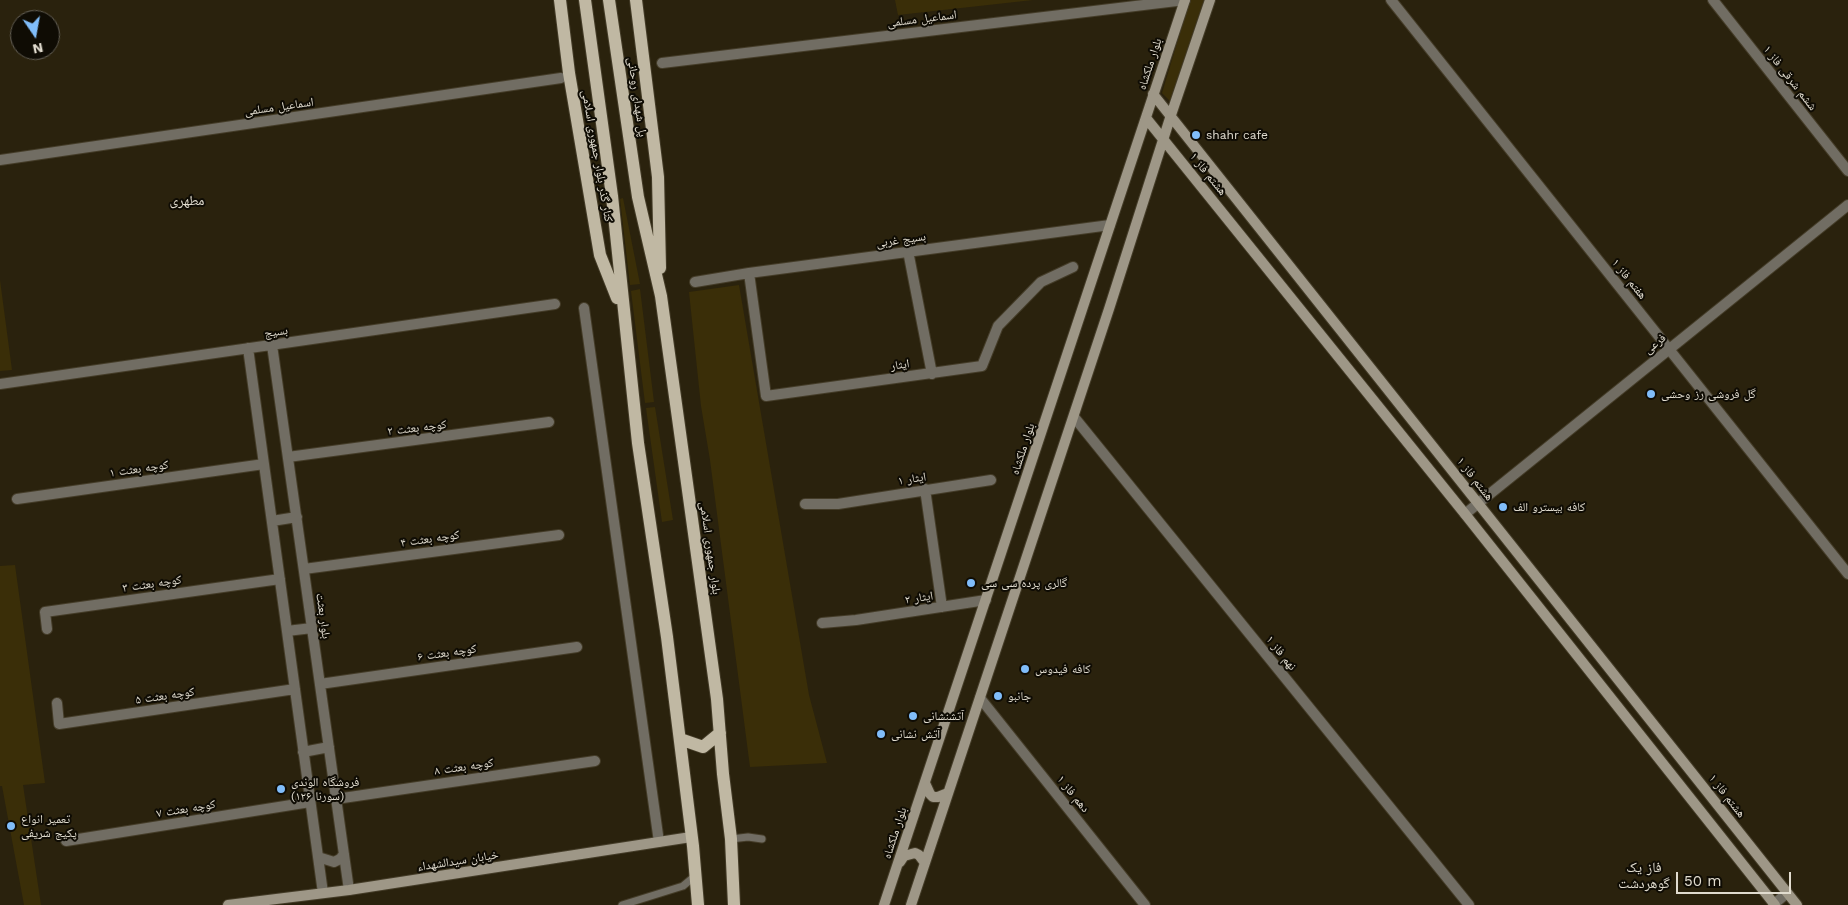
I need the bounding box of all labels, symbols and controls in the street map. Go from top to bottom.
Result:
street label: اسماعیل مسلمی [886,8,958,30]
north arrow [10,10,60,60]
street label: بلوار ملکشاه [1135,36,1165,92]
text: N [31,40,45,58]
street label: ششم شرقی فاز ۱ [1760,43,1820,113]
street label: پل شهدای روحانی [624,56,650,138]
street label: کنار گذر بلوار جمهوری اسلامی [578,89,616,223]
street label: اسماعیل مسلمی [243,95,315,119]
place label: shahr cafe [1206,128,1268,142]
marker: shahr cafe [1190,129,1202,141]
street label: هشتم فاز ۱ [1186,150,1230,198]
district label: مطهری [170,193,204,209]
street label: بسیج غربی [875,229,927,251]
street label: هفتم فاز ۱ [1608,256,1650,302]
street label: بسیج [263,323,289,341]
street label: فرعی [1641,331,1669,357]
street label: ایثار [890,357,910,373]
place label: گل فروشی رز وحشی [1661,387,1756,401]
marker: گل فروشی رز وحشی [1645,388,1657,400]
street label: کوچه بعثت ۲ [387,417,447,439]
street label: بلوار ملکشاه [1008,421,1038,477]
street label: هشتم فاز ۱ [1454,454,1496,504]
street label: کوچه بعثت ۱ [108,458,170,480]
street label: ایثار ۱ [897,470,927,488]
street label: بلوار جمهوری اسلامی [696,500,724,596]
place label: کافه بیسترو الف [1513,500,1585,514]
marker: کافه بیسترو الف [1497,501,1509,513]
street label: کوچه بعثت ۴ [399,528,461,550]
street label: کوچه بعثت ۳ [121,573,183,595]
place label: گالری پرده سی سی [981,576,1067,590]
marker: گالری پرده سی سی [965,577,977,589]
street label: ایثار ۲ [904,589,934,607]
street label: بلوار بعثت [313,592,333,640]
street label: نهم فاز ۱ [1263,633,1299,673]
street label: کوچه بعثت ۶ [416,642,478,664]
place label: كافه فيدوس [1035,662,1090,676]
marker: كافه فيدوس [1019,663,1031,675]
street label: کوچه بعثت ۵ [134,685,196,707]
place label: جانبو [1008,689,1031,703]
marker: جانبو [992,690,1004,702]
place label: آتشنشانی [923,709,964,723]
marker: آتشنشانی [907,710,919,722]
place label: آتش نشانی [891,727,940,741]
marker: آتش نشانی [875,728,887,740]
street label: کوچه بعثت ۸ [433,756,495,778]
street label: هشتم فاز ۱ [1706,771,1748,821]
street label: دهم فاز ۱ [1054,772,1092,816]
place label: فروشگاه الوندی (سورنا ۱۲۶) [291,775,359,803]
marker: فروشگاه الوندی (سورنا ۱۲۶) [275,783,287,795]
street label: کوچه بعثت ۷ [155,797,217,821]
street label: بلوار ملکشاه [880,805,910,861]
place label: تعمیر انواع پکیج شریفی [21,812,77,840]
marker: تعمیر انواع پکیج شریفی [5,820,17,832]
street label: خیابان سیدالشهداء [416,847,500,875]
district label: فاز یک گوهردشت [1618,860,1670,892]
scale bar [1678,862,1793,894]
text: 50 m [1684,872,1721,890]

